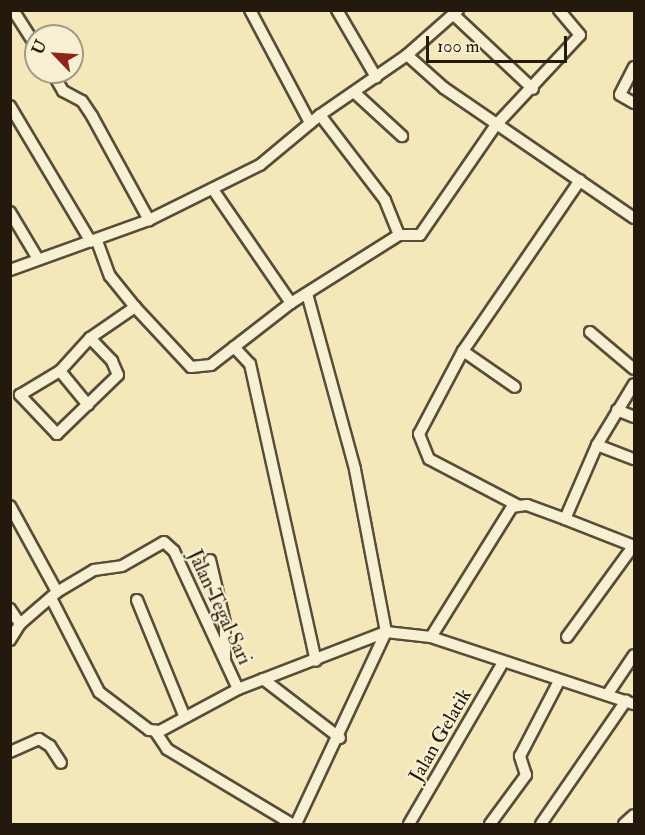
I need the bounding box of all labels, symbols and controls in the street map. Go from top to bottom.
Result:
north arrow [24,24,84,84]
scale bar [429,24,570,62]
text: 100 m [437,35,480,58]
text: U [28,37,51,58]
street label: Jalan Tegal Sari [183,546,257,668]
street label: Jalan Gelatik [404,684,476,786]

